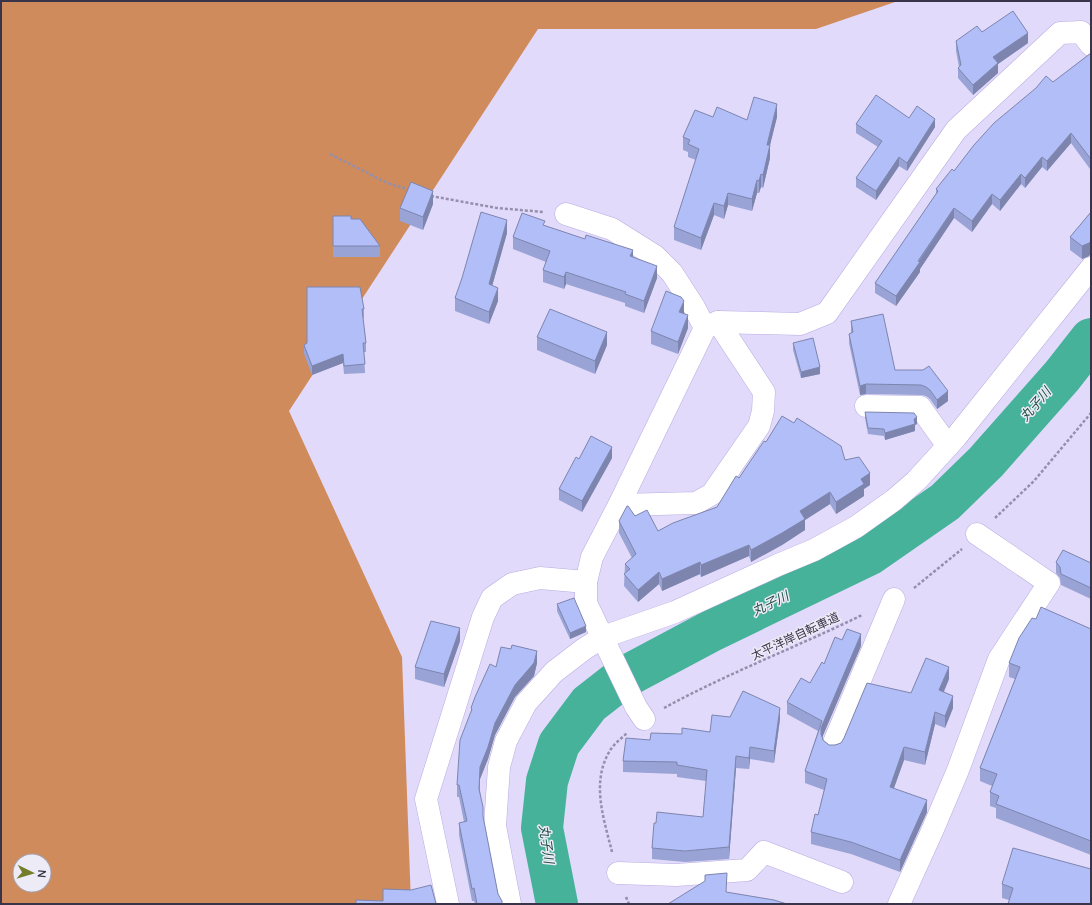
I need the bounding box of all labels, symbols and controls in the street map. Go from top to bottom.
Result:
water label: 丸子川 [1015,382,1056,425]
water label: 丸子川 [749,585,793,620]
street label: 太平洋岸自転車道 [748,608,842,664]
water label: 丸子川 [535,823,559,867]
north arrow [12,853,52,893]
text: N [35,869,50,879]

